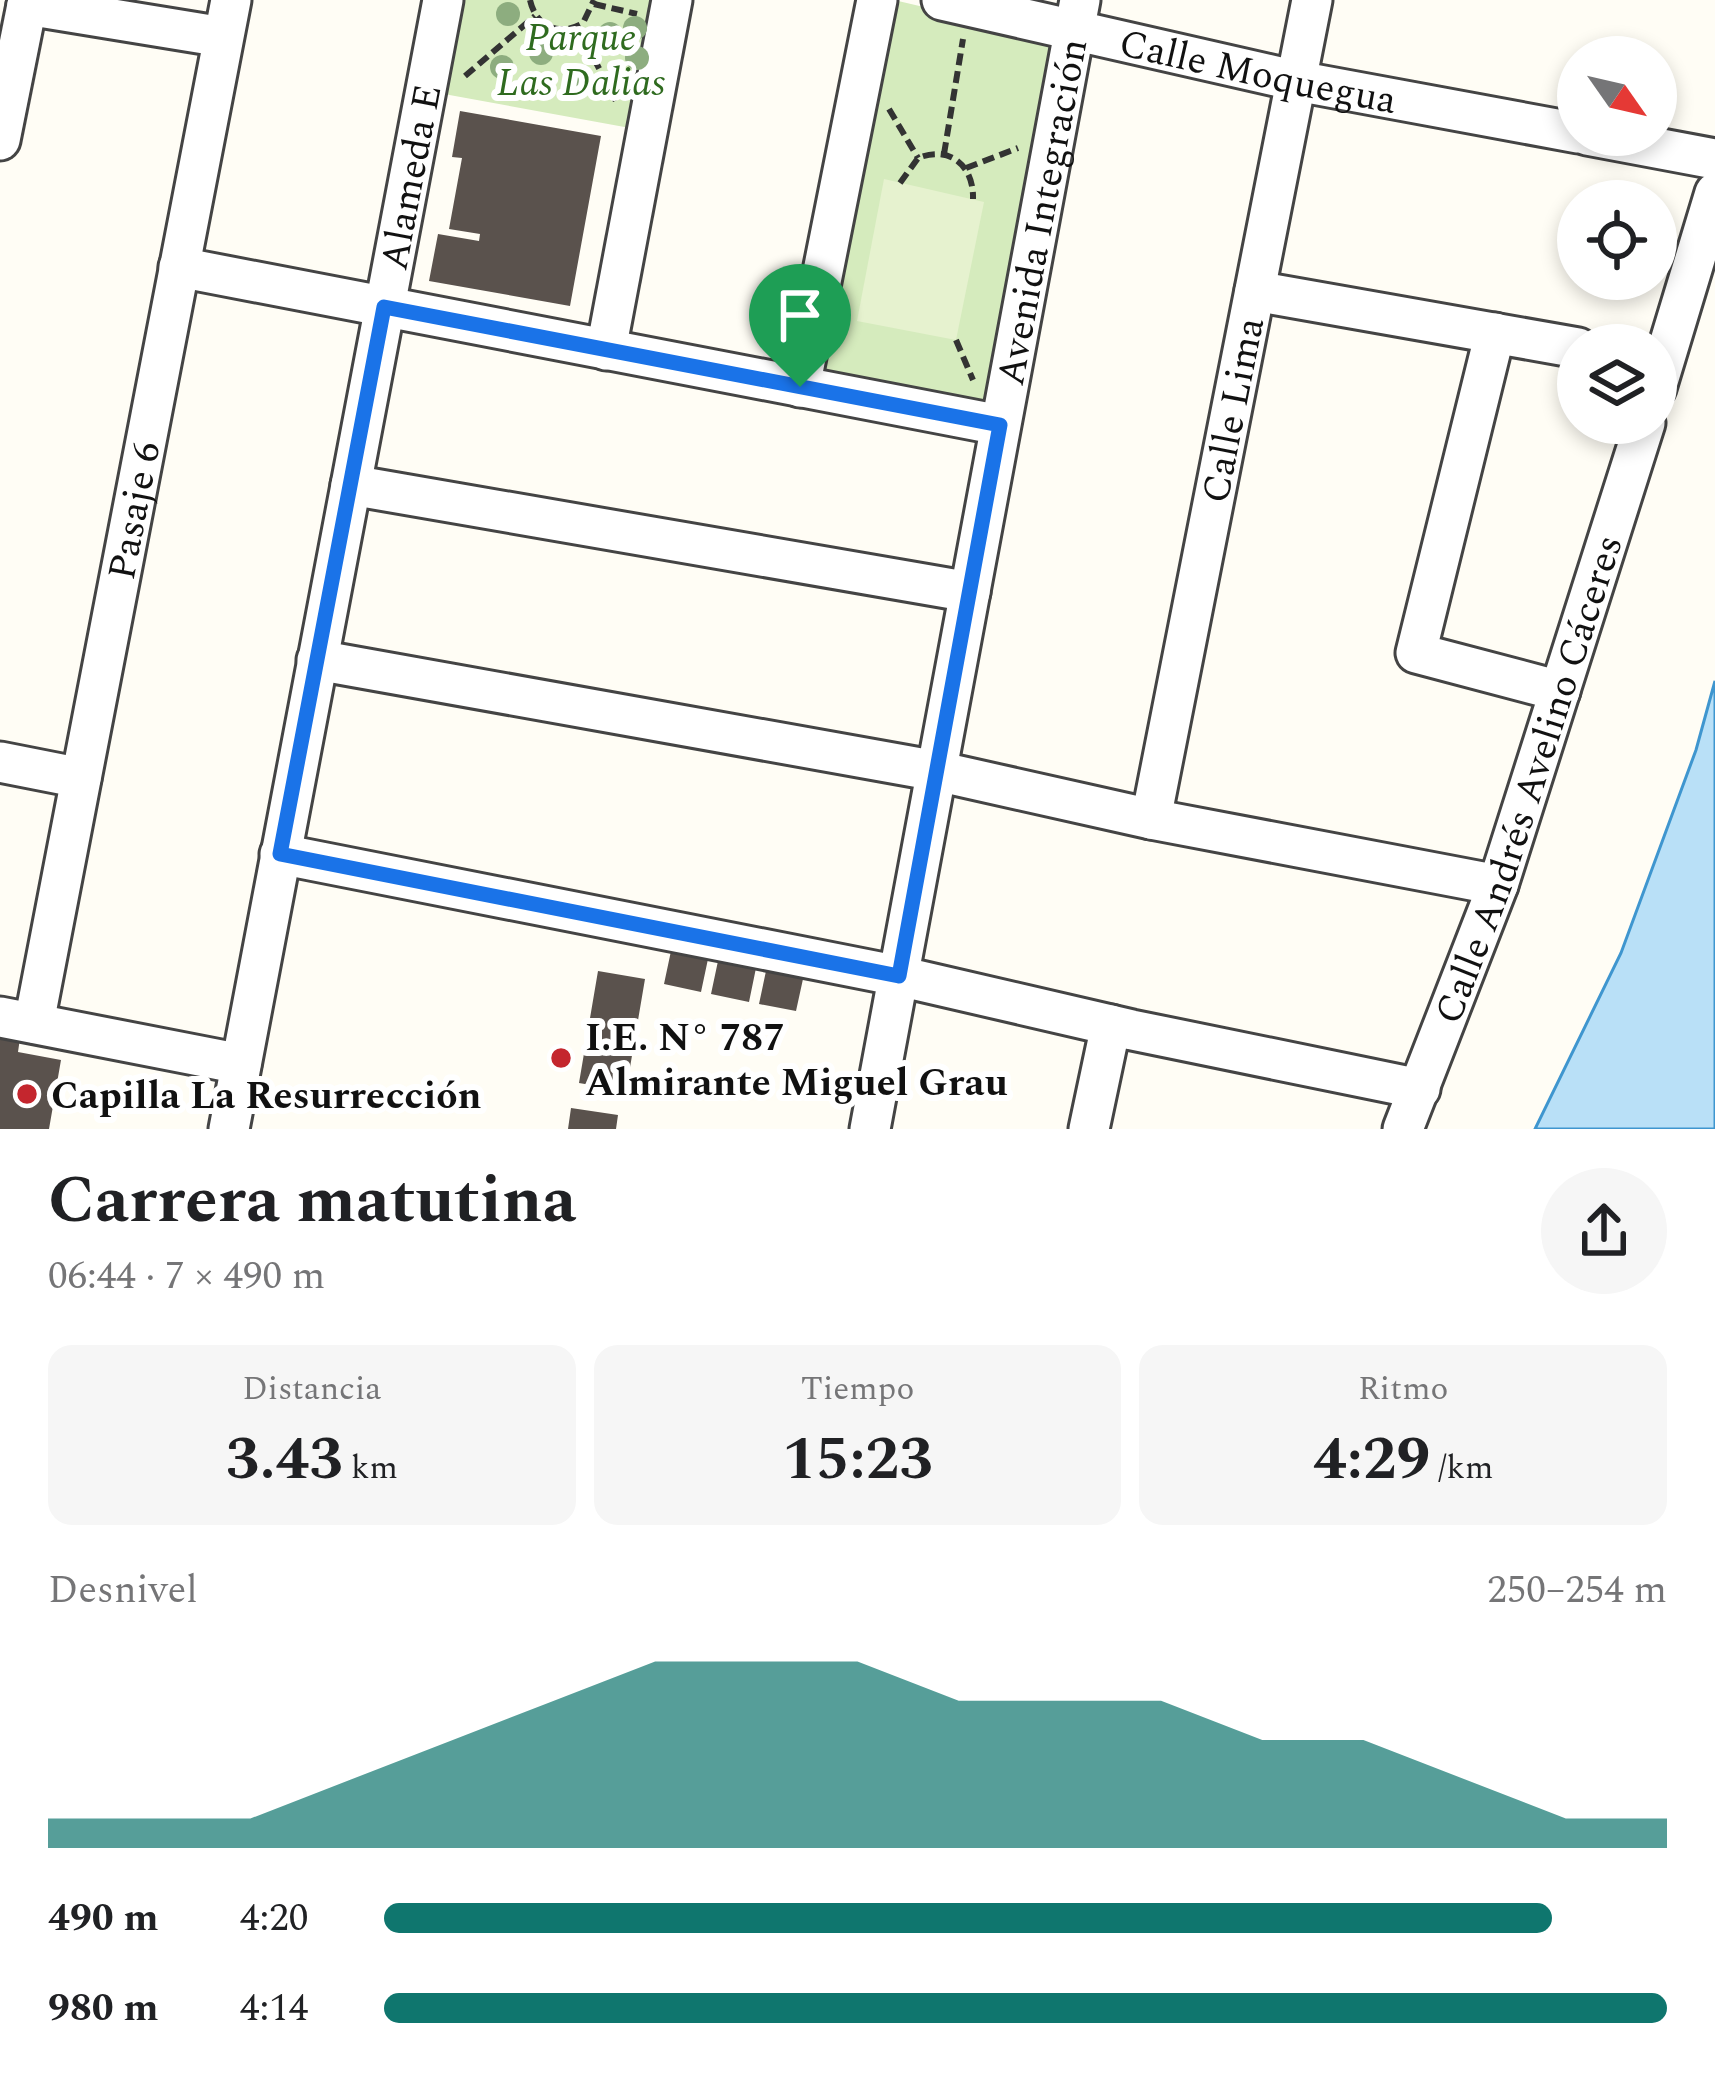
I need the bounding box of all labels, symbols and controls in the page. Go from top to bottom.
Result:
park label: Parque Las Dalias [497,9,665,113]
street label: Calle Moquegua [1113,14,1401,131]
street label: Avenida Integración [982,34,1104,391]
north arrow [1557,36,1677,156]
map controls [1557,36,1677,444]
street label: Alameda E [365,80,458,275]
button: locate [1557,180,1677,300]
pin [749,264,851,387]
icon: arrive [767,282,833,348]
street label: Calle Lima [1187,312,1281,508]
button: layers [1557,324,1677,444]
street label: Pasaje 6 [93,437,177,585]
street label: Calle Andrés Avelino Cáceres [1420,528,1640,1033]
place label: I.E. N° 787 Almirante Miguel Grau [585,1009,1008,1113]
marker: I.E. N° 787 Almirante Miguel Grau [548,1045,574,1071]
place label: Capilla La Resurrección [51,1067,482,1126]
marker: Capilla La Resurrección [14,1081,40,1107]
text: Carrera matutina [48,1151,576,1252]
button: share [1541,1168,1667,1294]
text: 06:44 · 7 × 490 m [48,1247,325,1306]
text: Distancia [242,1364,381,1414]
text: Tiempo [801,1364,914,1414]
text: Ritmo [1358,1364,1448,1414]
text: 3.43 [226,1414,343,1506]
text: 15:23 [782,1414,933,1506]
text: 4:29 [1313,1414,1430,1506]
text: km [343,1443,398,1493]
text: /km [1430,1443,1493,1493]
text: Desnivel [48,1561,198,1620]
text: 250–254 m [1487,1561,1667,1620]
text: 490 m [48,1889,159,1948]
text: 4:20 [240,1889,308,1948]
text: 980 m [48,1979,159,2038]
text: 4:14 [240,1979,308,2038]

